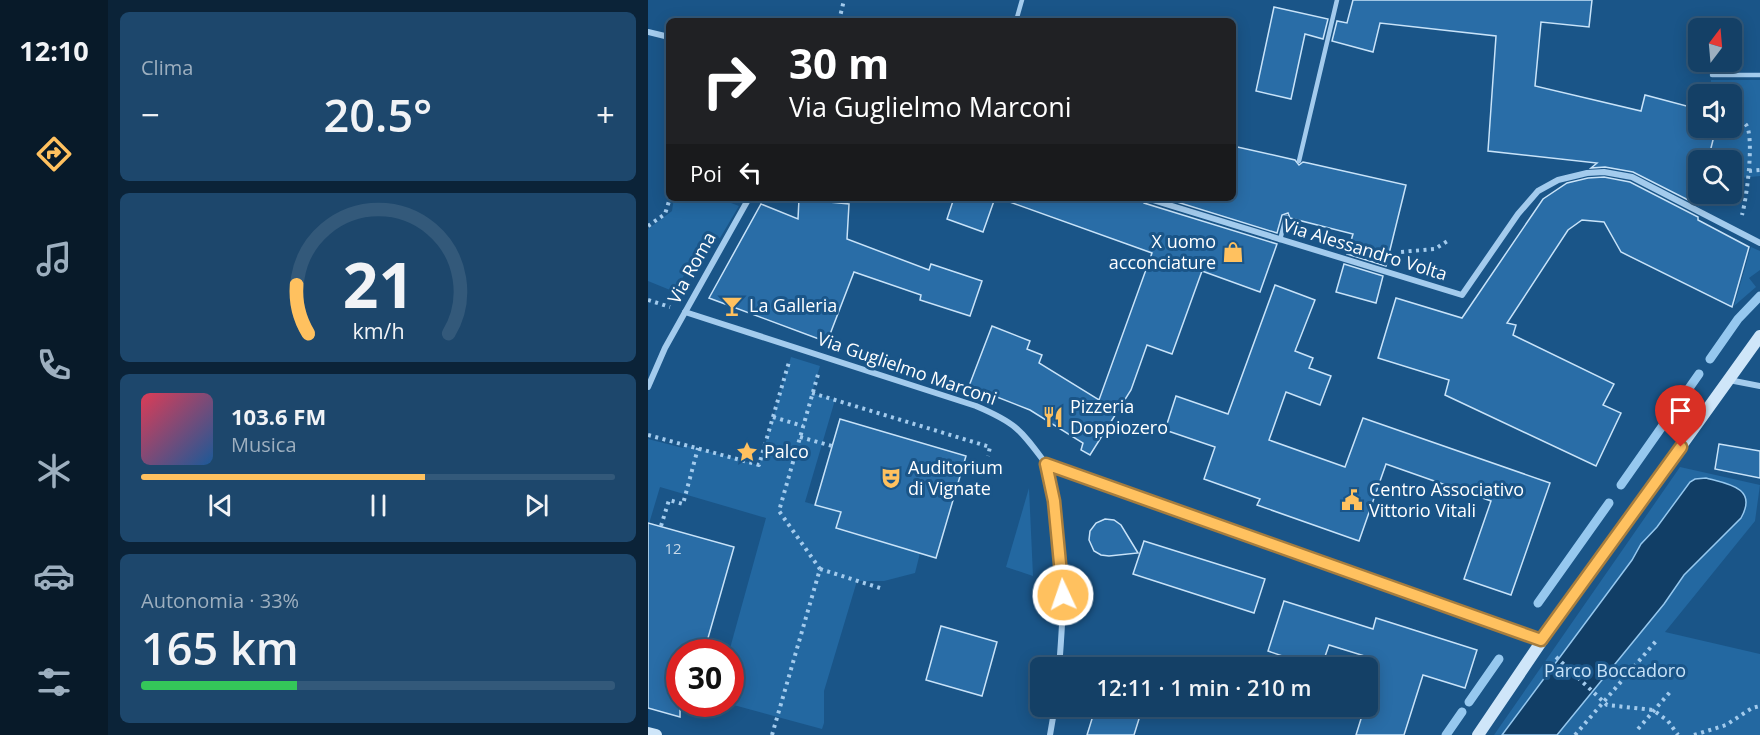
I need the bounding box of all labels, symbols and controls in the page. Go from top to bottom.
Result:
north arrow [1688,18,1742,72]
map controls [1688,18,1742,204]
text: 12:10 [19,32,89,69]
text: 30 m [789,34,889,91]
icon: right [690,42,768,120]
text: Clima [141,54,193,81]
text: 20.5° [324,84,432,145]
button: sound [1688,84,1742,138]
text: Via Guglielmo Marconi [789,88,1072,125]
text: − [141,92,160,137]
text: + [596,92,615,137]
icon: directions [33,133,75,175]
button: search [1688,150,1742,204]
icon: left [734,156,767,189]
text: Poi [690,158,722,188]
street label: Via Alessandro Volta [1280,213,1450,285]
street label: Via Roma [662,227,721,308]
place label: X uomo acconciature [1109,229,1216,274]
icon: music [33,238,75,280]
shop icon: X uomo acconciature [1221,240,1245,264]
text: 21 [342,241,414,326]
place label: La Galleria [749,293,837,317]
bar icon: La Galleria [720,294,744,318]
text: km/h [352,317,404,346]
street label: Via Guglielmo Marconi [814,326,1000,410]
icon: phone [33,344,75,386]
pin [1655,385,1706,447]
place label: Pizzeria Doppiozero [1070,394,1168,439]
icon: arrive [1664,394,1697,427]
text: 103.6 FM [231,401,326,431]
restaurant icon: Pizzeria Doppiozero [1041,405,1065,429]
text: Musica [231,431,297,458]
place label: Palco [764,439,809,463]
place icon: Palco [735,440,759,464]
icon: climate [33,450,75,492]
place label: Auditorium di Vignate [908,455,1003,500]
theatre icon: Auditorium di Vignate [879,466,903,490]
place label: Centro Associativo Vittorio Vitali [1369,477,1524,522]
public building icon: Centro Associativo Vittorio Vitali [1340,488,1364,512]
icon: previous [204,489,237,522]
icon: pause [362,489,395,522]
icon: next [520,489,553,522]
house number: 12 [664,538,682,558]
icon: car [33,555,75,597]
position arrow [1031,563,1095,627]
text: Autonomia · 33% [141,587,299,614]
text: 165 km [141,617,299,678]
speed limit sign: 30 [666,639,744,717]
park label: Parco Boccadoro [1544,658,1686,682]
icon: filters [33,661,75,703]
text: 12:11 · 1 min · 210 m [1096,672,1312,702]

